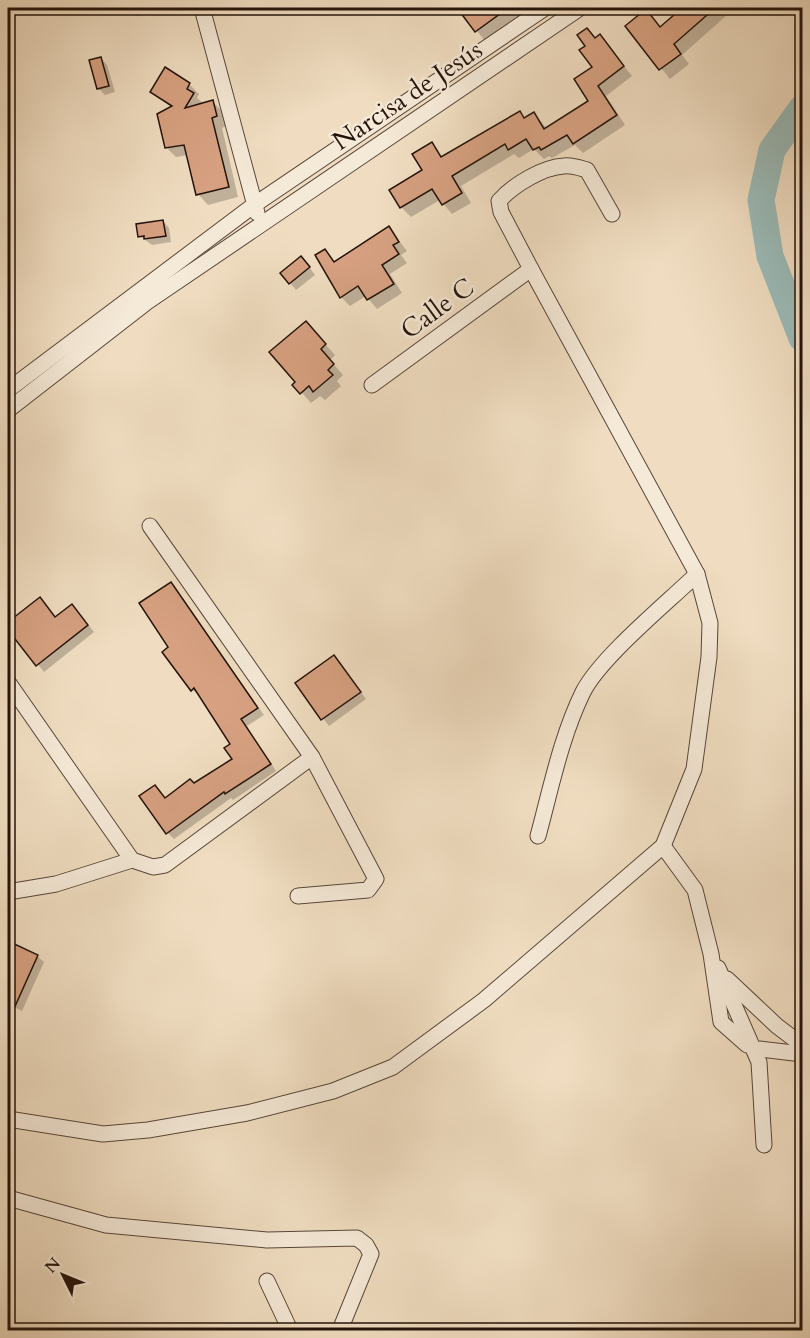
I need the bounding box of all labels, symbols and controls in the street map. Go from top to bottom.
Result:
street label: Narcisa de Jesús [325,32,489,159]
street label: Calle C [393,270,481,347]
north arrow [33,1245,93,1305]
text: N [40,1253,66,1278]

